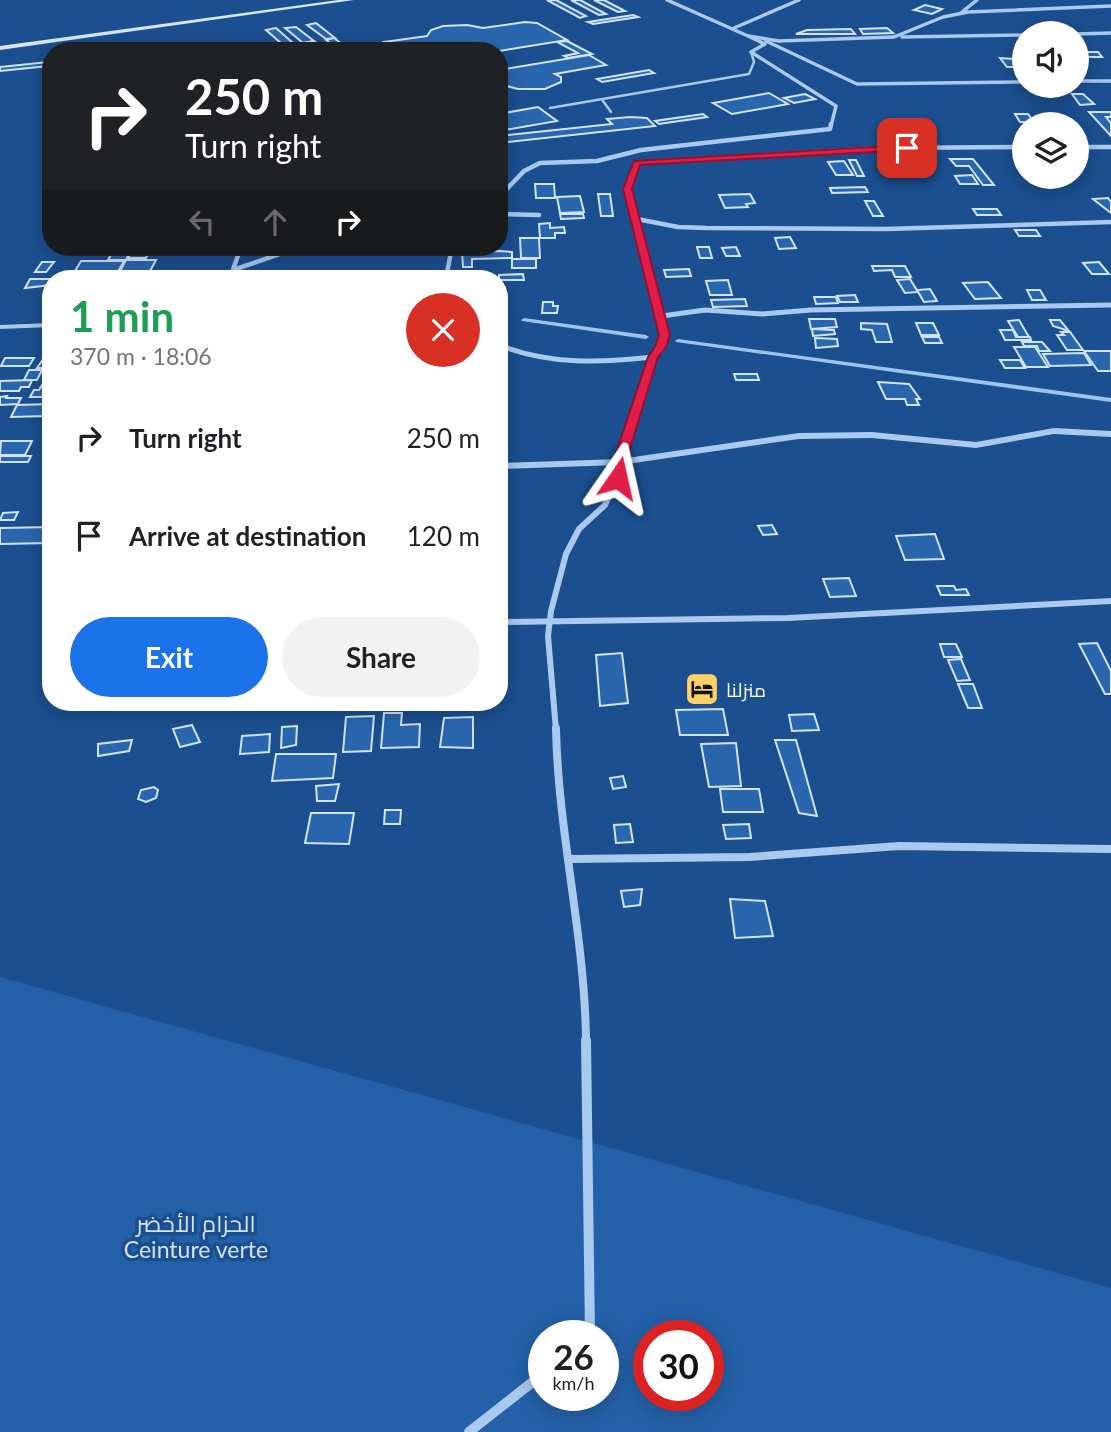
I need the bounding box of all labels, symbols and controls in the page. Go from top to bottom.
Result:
map controls [1012,21,1089,189]
button: sound [1012,21,1089,98]
text: 250 m [185,67,323,125]
icon: right [70,70,161,161]
button: layers [1012,112,1089,189]
pin [877,118,937,178]
text: Turn right [185,126,321,165]
icon: arrive [888,129,926,167]
icon: left [183,203,221,241]
icon: ahead [256,203,294,241]
icon: right [329,203,367,241]
text: 1 min [70,291,174,341]
button: close [406,293,480,367]
text: 370 m · 18:06 [70,342,212,370]
icon: right [70,419,108,457]
text: Turn right [129,422,242,454]
text: 250 m [407,422,480,454]
position arrow [581,441,655,515]
icon: arrive [70,517,108,555]
text: Arrive at destination [129,520,366,552]
text: 120 m [407,520,480,552]
button: Exit [70,617,268,697]
button: Share [282,617,480,697]
hotel icon: منزلنا [683,670,721,708]
place label: منزلنا [726,678,766,702]
park label: الحزام الأخضر Ceinture verte [124,1209,268,1263]
speed limit sign: 30 [633,1320,724,1411]
text: 26 [553,1335,594,1377]
text: km/h [552,1372,595,1394]

